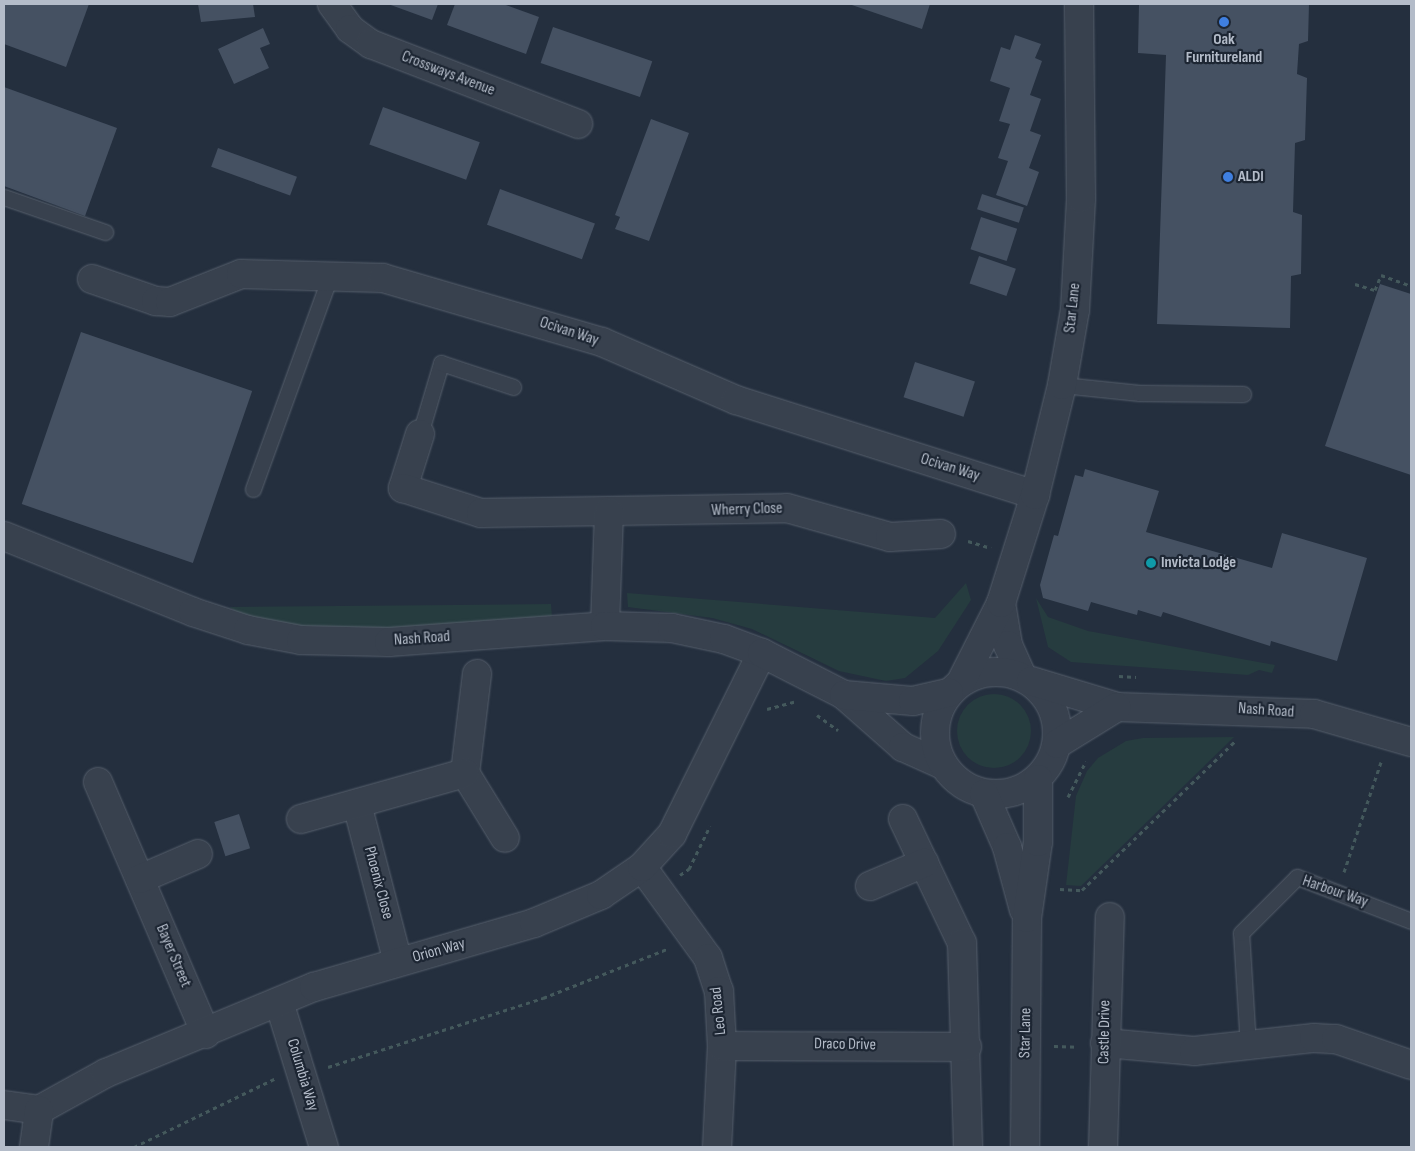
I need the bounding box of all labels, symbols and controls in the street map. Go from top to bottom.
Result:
marker: Oak Furnitureland [1218,16,1230,28]
place label: Oak Furnitureland [1186,30,1262,68]
street label: Crossways Avenue [399,47,497,101]
place label: ALDI [1238,167,1264,187]
marker: ALDI [1222,171,1234,183]
street label: Star Lane [1061,282,1085,334]
street label: Ocivan Way [537,313,601,351]
street label: Ocivan Way [918,450,982,486]
street label: Wherry Close [711,499,783,521]
place label: Invicta Lodge [1161,553,1236,573]
marker: Invicta Lodge [1145,557,1157,569]
street label: Nash Road [393,627,451,651]
street label: Nash Road [1237,699,1295,723]
street label: Phoenix Close [359,844,397,922]
street label: Harbour Way [1300,872,1370,912]
street label: Bayer Street [151,922,195,990]
street label: Orion Way [411,934,467,968]
street label: Leo Road [707,986,731,1036]
street label: Castle Drive [1095,1000,1115,1064]
street label: Star Lane [1016,1008,1036,1058]
street label: Draco Drive [814,1035,876,1055]
street label: Columbia Way [282,1036,322,1114]

